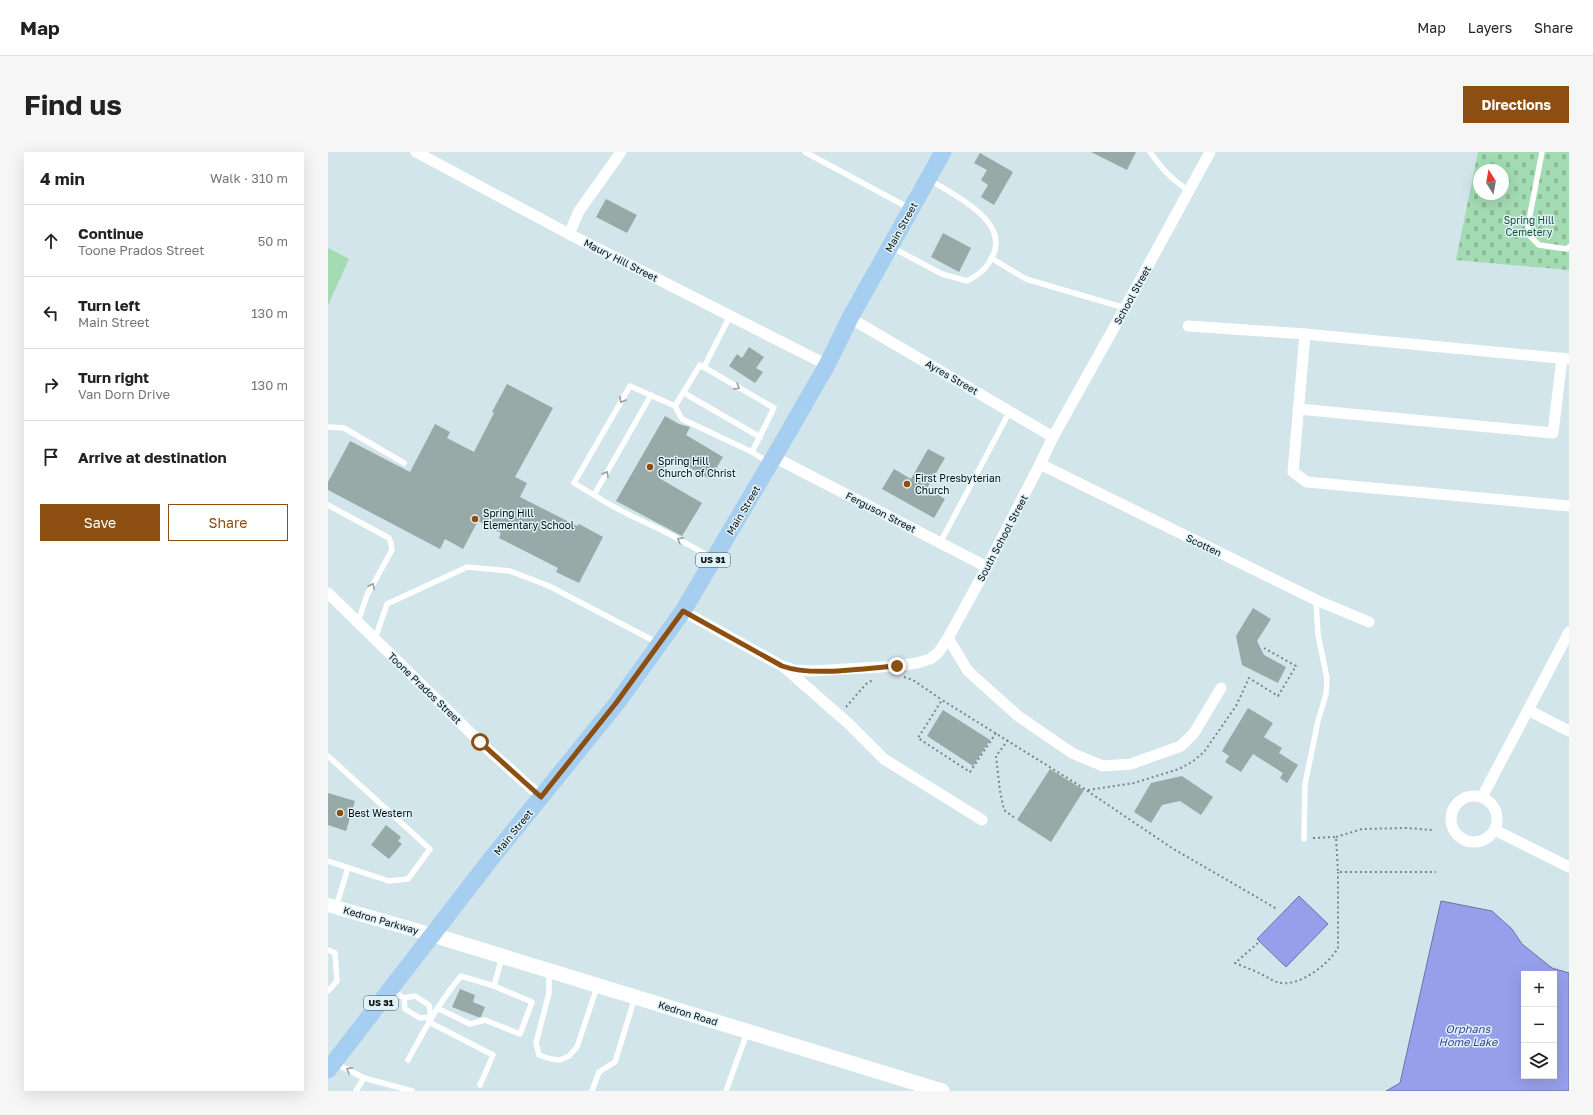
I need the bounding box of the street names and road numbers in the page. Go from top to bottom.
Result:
street label: Main Street [882,200,920,254]
street label: Maury Hill Street [582,236,660,284]
street label: School Street [1111,264,1153,326]
street label: Ayres Street [924,357,980,397]
street label: Main Street [724,483,762,537]
street label: Ferguson Street [844,489,918,535]
street label: South School Street [974,493,1030,583]
street label: Scotten [1184,531,1224,559]
road number: US 31 [696,553,730,567]
street label: Toone Prados Street [386,650,464,726]
street label: Main Street [491,807,535,857]
street label: Kedron Parkway [342,904,420,937]
road number: US 31 [364,996,398,1010]
street label: Kedron Road [657,998,719,1028]

